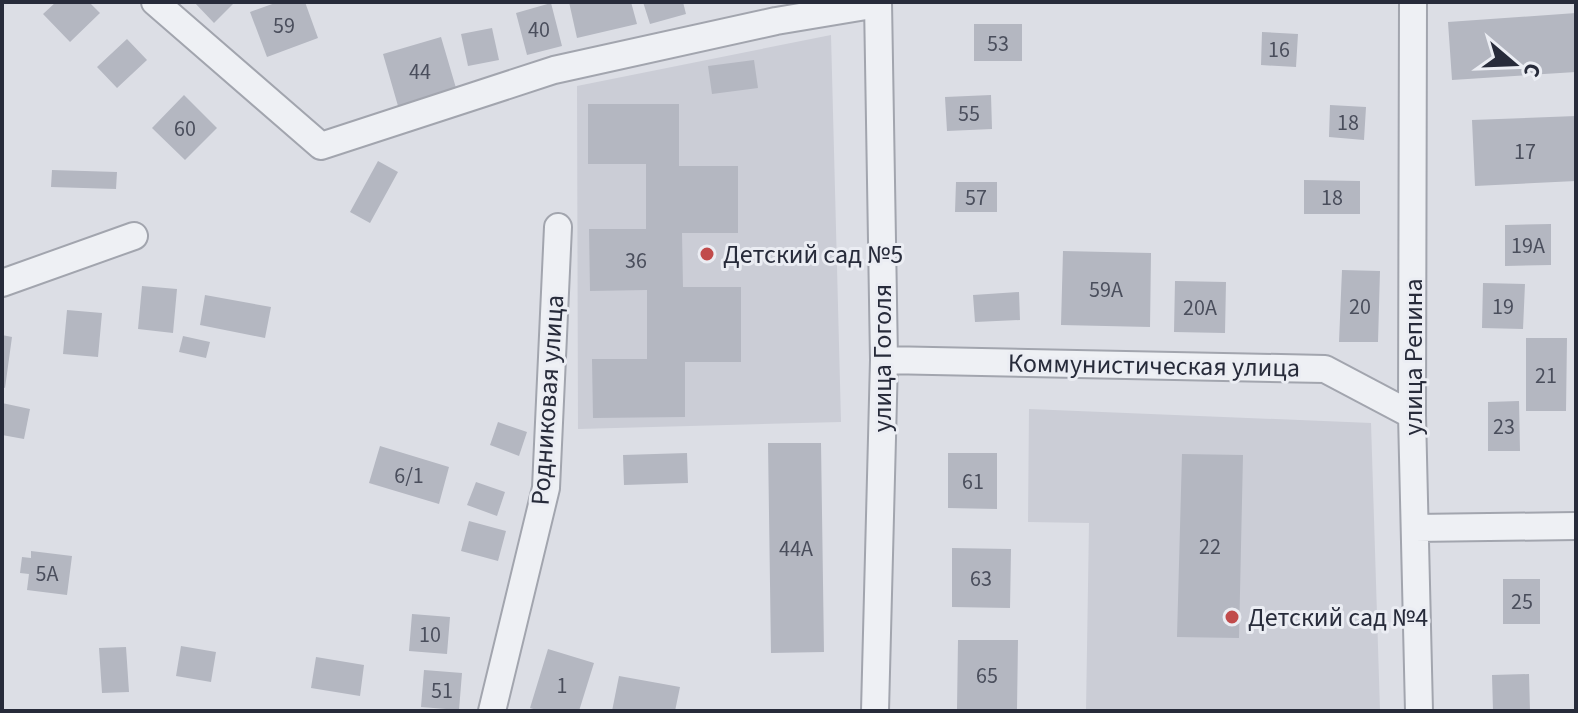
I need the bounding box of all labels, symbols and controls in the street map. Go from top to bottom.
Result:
house number: 59 [273,10,295,42]
house number: 40 [528,14,550,46]
north arrow [1474,24,1554,104]
house number: 53 [987,28,1009,60]
house number: 16 [1268,34,1290,66]
house number: 44 [409,56,431,88]
text: С [1515,59,1549,82]
house number: 55 [958,98,980,130]
house number: 18 [1337,107,1359,139]
house number: 60 [174,113,196,145]
house number: 17 [1514,136,1536,168]
house number: 57 [965,182,987,214]
house number: 18 [1321,182,1343,214]
house number: 19А [1511,230,1545,262]
place label: Детский сад №5 [723,236,903,273]
house number: 36 [625,245,647,277]
marker: Детский сад №5 [698,245,716,263]
house number: 59А [1089,274,1123,306]
street label: улица Репина [1395,278,1432,436]
street label: улица Гоголя [864,284,901,432]
house number: 20 [1349,291,1371,323]
house number: 19 [1492,291,1514,323]
house number: 20А [1183,292,1217,324]
street label: Родниковая улица [522,294,573,507]
street label: Коммунистическая улица [1008,344,1300,387]
house number: 21 [1535,360,1557,392]
house number: 23 [1493,411,1515,443]
house number: 6/1 [394,460,424,492]
house number: 61 [962,466,984,498]
house number: 22 [1199,531,1221,563]
house number: 44А [779,533,813,565]
house number: 5А [36,558,58,590]
house number: 63 [970,563,992,595]
house number: 25 [1511,586,1533,618]
place label: Детский сад №4 [1248,599,1428,636]
marker: Детский сад №4 [1223,608,1241,626]
house number: 10 [419,619,441,651]
house number: 65 [976,660,998,692]
house number: 1 [557,670,567,702]
house number: 51 [431,675,453,707]

